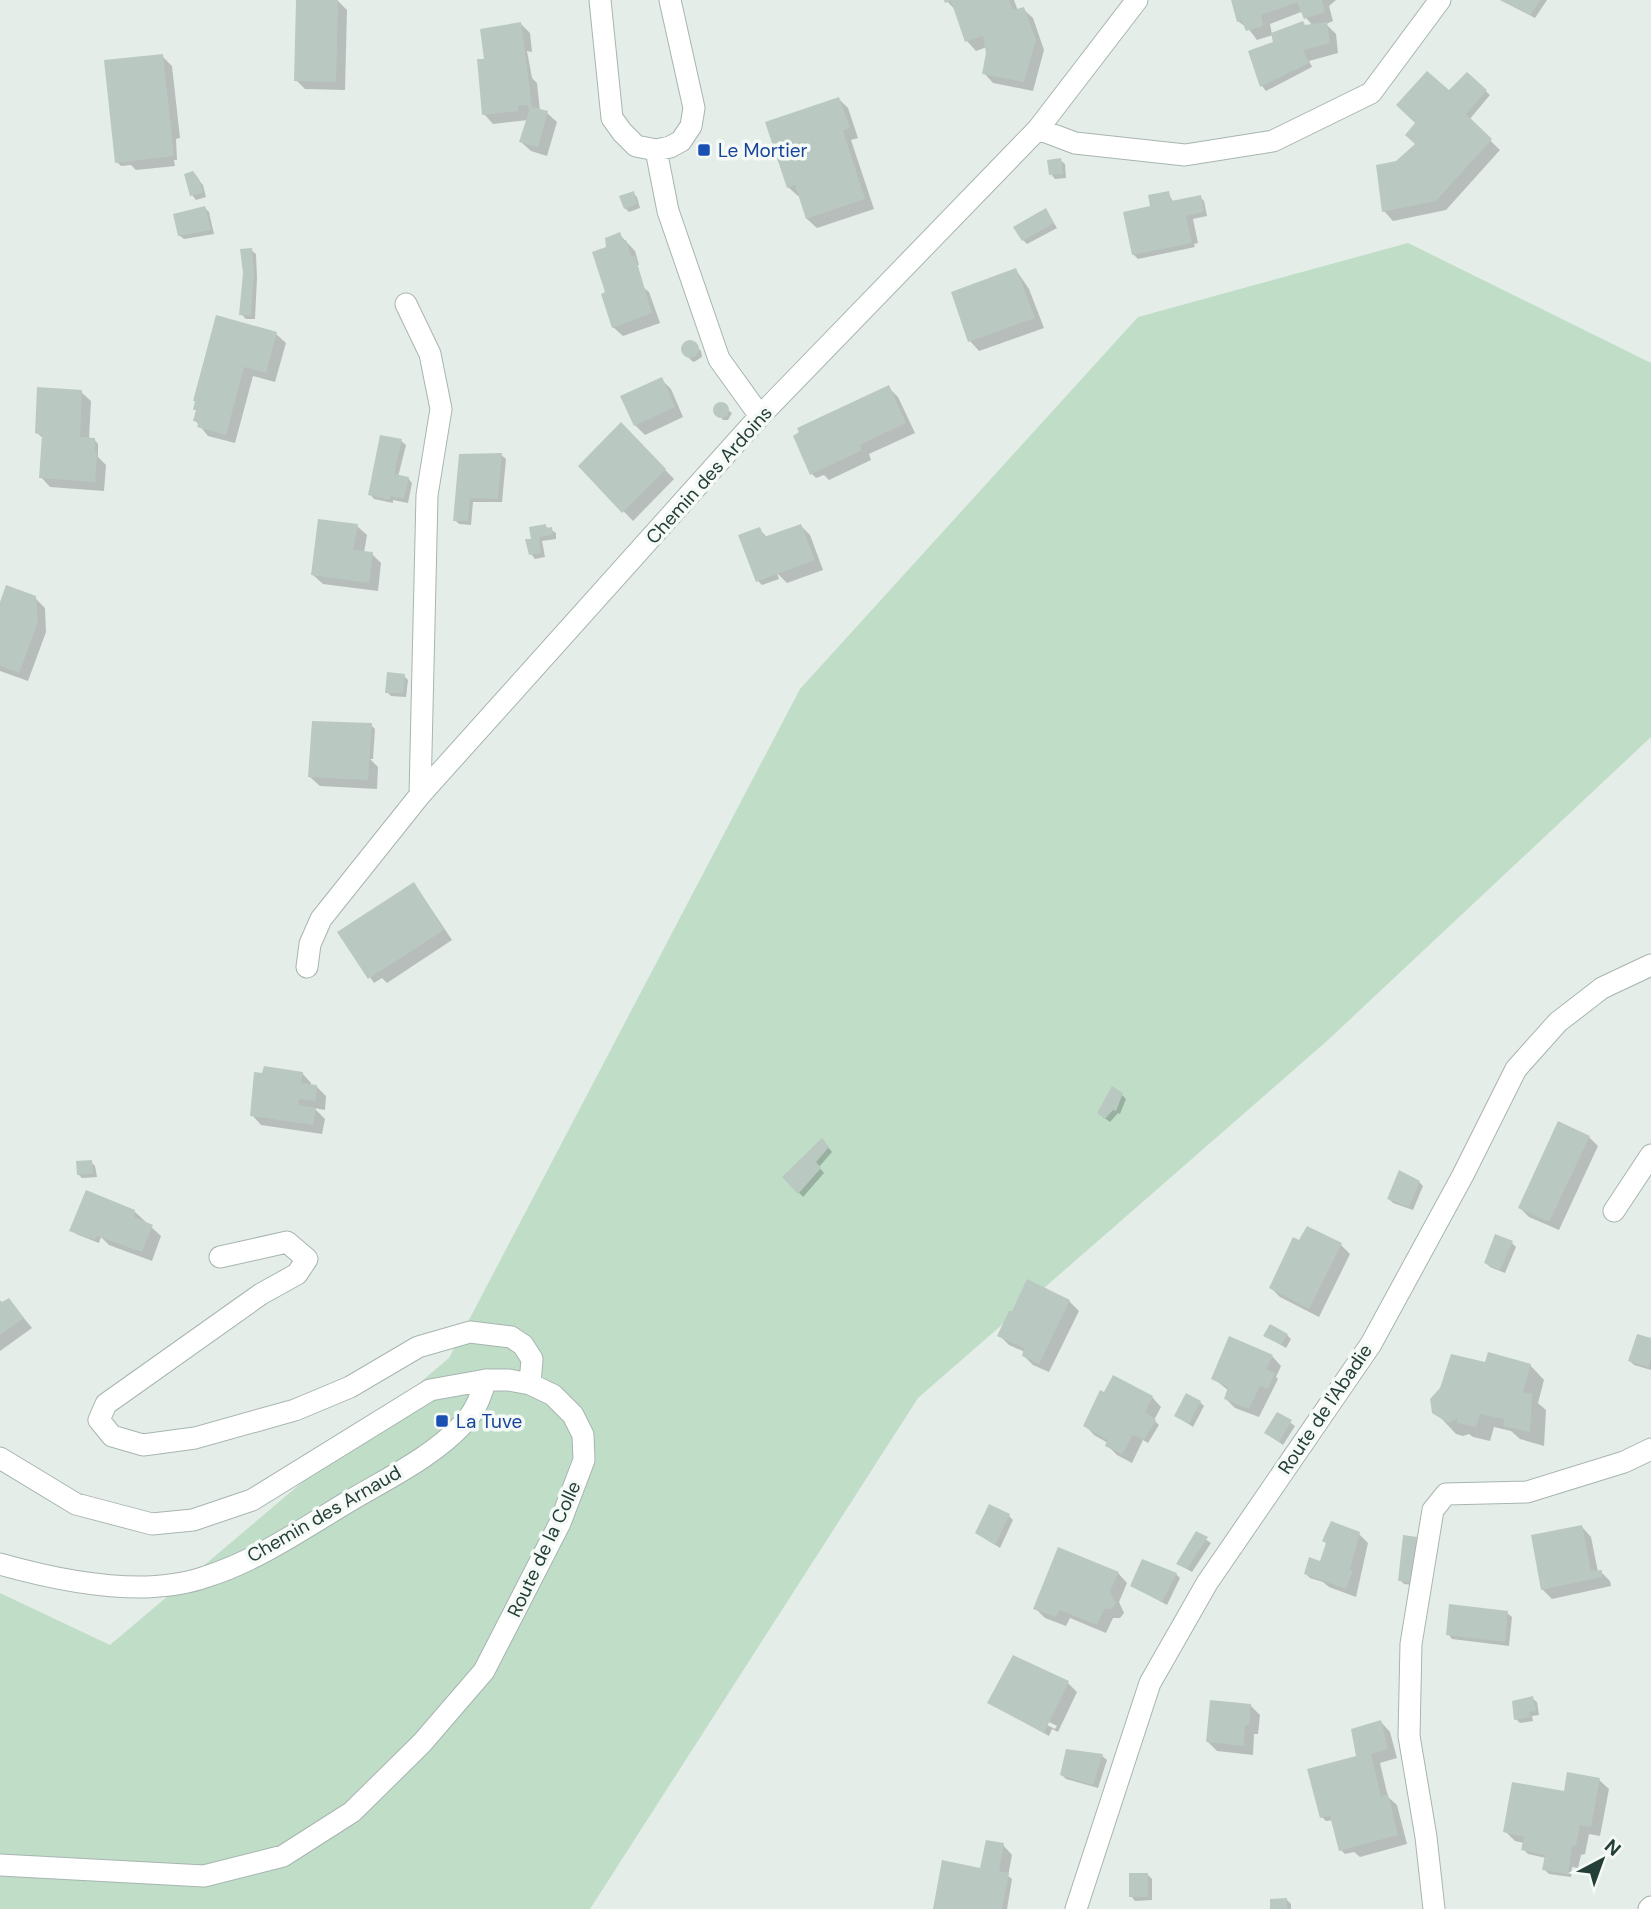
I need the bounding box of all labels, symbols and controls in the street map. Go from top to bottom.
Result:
place label: Le Mortier [718,138,808,163]
marker: Le Mortier [696,142,712,158]
street label: Chemin des Ardoins [640,401,778,549]
street label: Route de l'Abadie [1272,1339,1378,1479]
place label: La Tuve [456,1409,522,1434]
marker: La Tuve [434,1413,450,1429]
street label: Chemin des Arnaud [243,1460,405,1568]
street label: Route de la Colle [502,1477,586,1621]
north arrow [1567,1825,1637,1895]
text: N [1599,1834,1626,1862]

